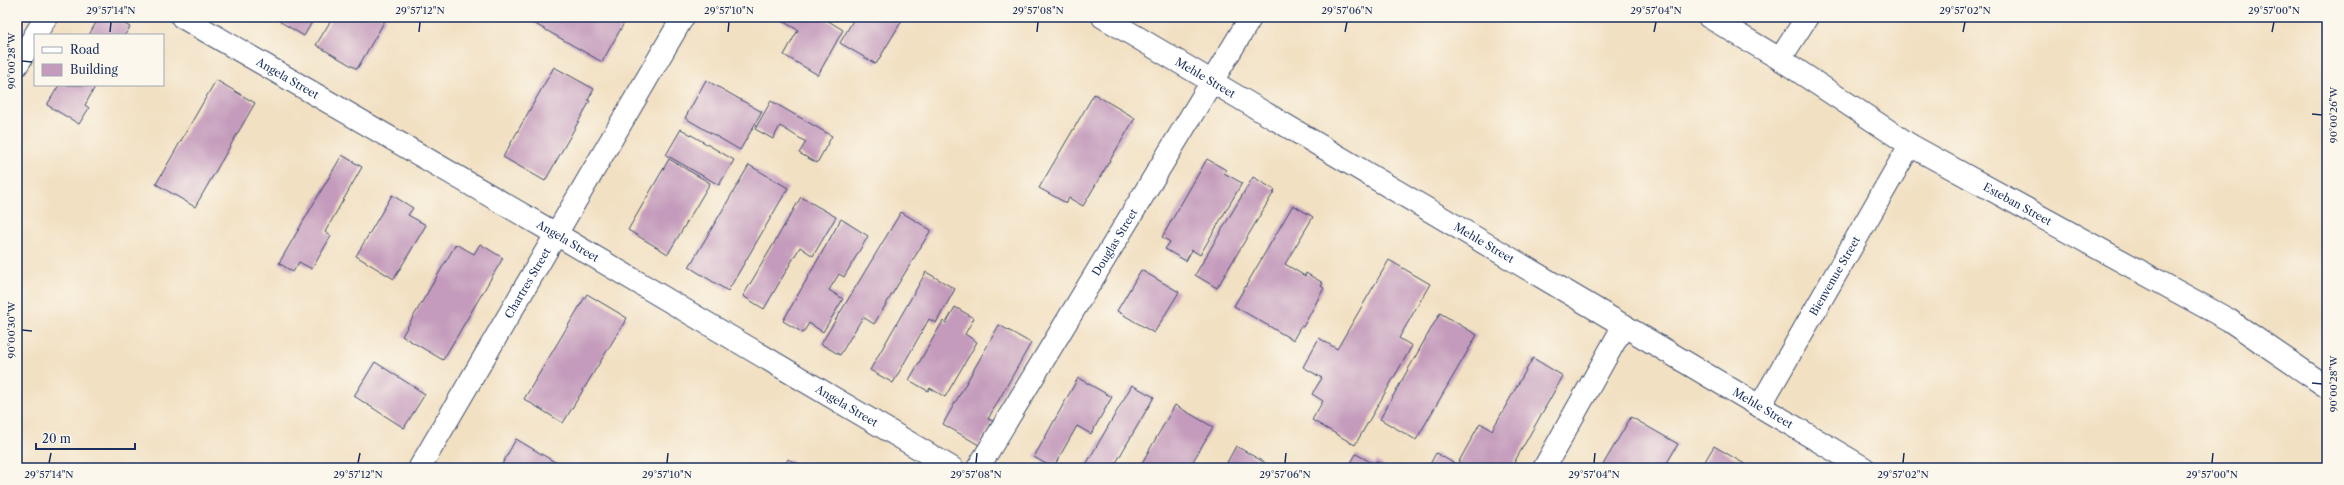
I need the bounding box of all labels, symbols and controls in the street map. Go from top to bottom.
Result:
text: 29°57'14"N [86,4,136,17]
text: 29°57'12"N [395,4,445,17]
text: 29°57'10"N [704,4,754,17]
text: 29°57'08"N [1012,4,1064,17]
text: 29°57'06"N [1321,4,1373,17]
text: 29°57'04"N [1630,4,1682,17]
text: 29°57'02"N [1939,4,1991,17]
text: 29°57'00"N [2248,4,2300,17]
text: 90°00'28"W [5,32,18,89]
legend [34,34,164,86]
text: Road [70,42,100,57]
street label: Angela Street [253,54,321,102]
street label: Mehle Street [1173,54,1238,101]
text: Building [70,62,118,77]
text: 90°00'26"W [2327,86,2340,143]
street label: Esteban Street [1981,180,2054,228]
street label: Douglas Street [1089,206,1141,278]
street label: Angela Street [533,217,602,265]
street label: Mehle Street [1451,220,1517,266]
street label: Bienvenue Street [1806,234,1863,318]
street label: Chartres Street [501,245,554,321]
text: 90°00'30"W [5,301,18,358]
text: 90°00'28"W [2327,355,2340,412]
street label: Angela Street [812,381,880,430]
street label: Mehle Street [1730,385,1796,431]
scale bar [36,425,135,451]
text: 20 m [42,431,71,446]
text: 29°57'14"N [24,468,74,481]
text: 29°57'12"N [333,468,383,481]
text: 29°57'10"N [642,468,692,481]
text: 29°57'08"N [950,468,1002,481]
text: 29°57'06"N [1259,468,1311,481]
text: 29°57'04"N [1568,468,1620,481]
text: 29°57'02"N [1877,468,1929,481]
text: 29°57'00"N [2186,468,2238,481]

